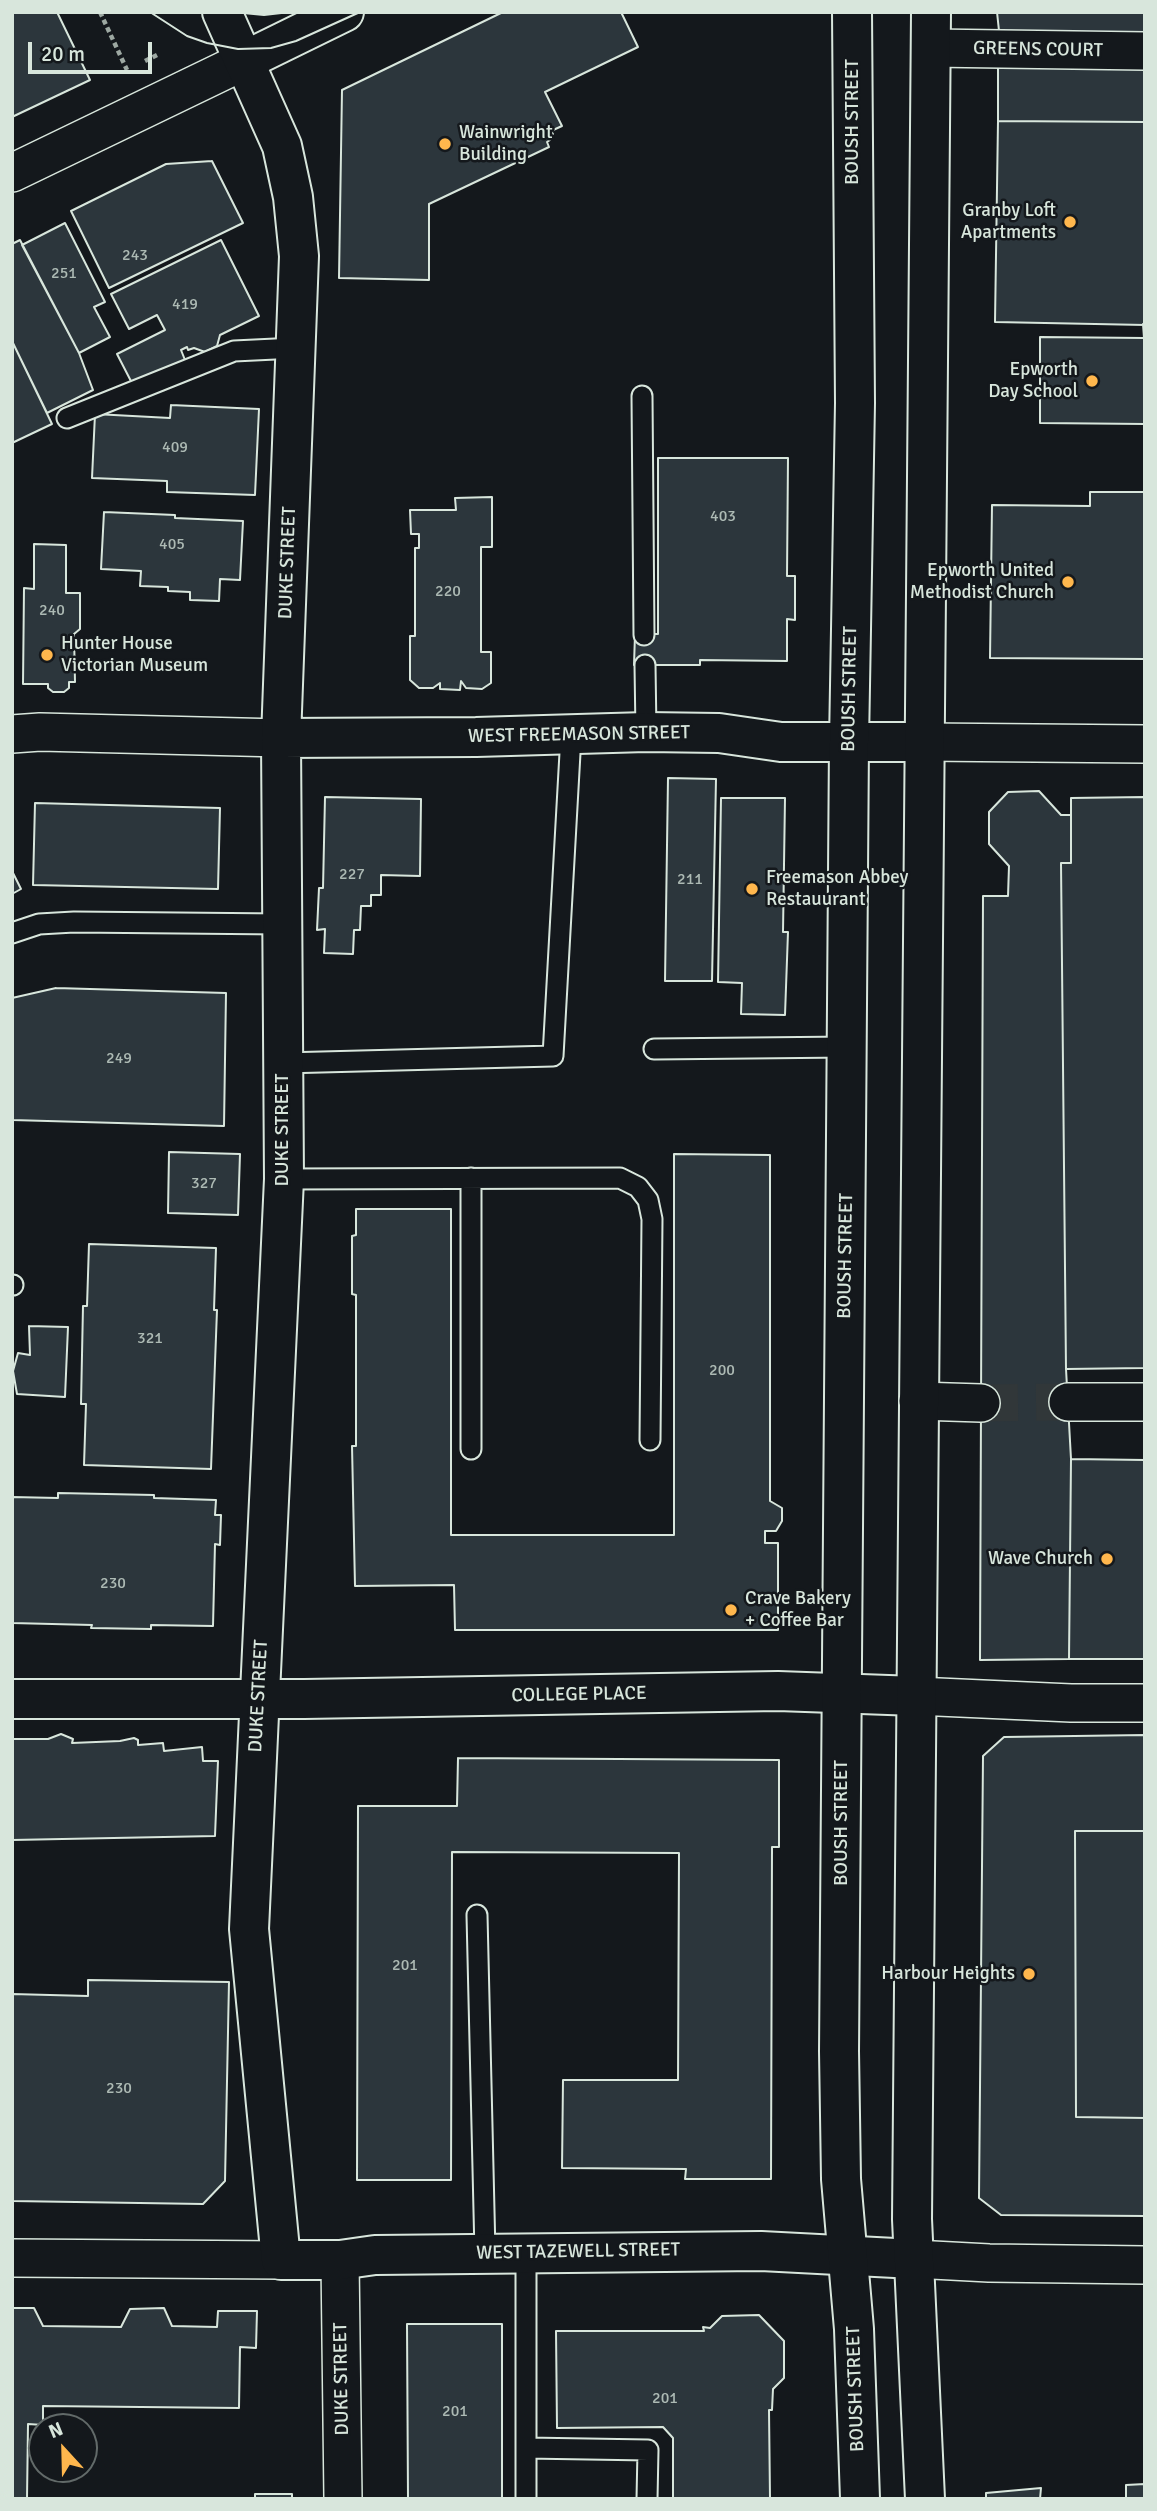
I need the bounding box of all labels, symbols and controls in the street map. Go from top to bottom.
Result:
scale bar [32,28,156,72]
street label: GREENS COURT [973,37,1103,63]
text: 20 m [41,41,85,67]
street label: BOUSH STREET [842,59,864,185]
place label: Wainwright Building [459,122,553,166]
marker: Wainwright Building [437,136,453,152]
place label: Granby Loft Apartments [961,200,1056,244]
marker: Granby Loft Apartments [1062,214,1078,230]
house number: 243 [122,246,148,266]
house number: 251 [51,264,77,284]
house number: 419 [172,295,198,315]
place label: Epworth Day School [988,359,1078,403]
marker: Epworth Day School [1084,373,1100,389]
house number: 409 [162,438,188,458]
street label: DUKE STREET [275,506,301,620]
house number: 403 [710,507,736,527]
house number: 405 [159,535,185,555]
place label: Epworth United Methodist Church [910,560,1054,604]
marker: Epworth United Methodist Church [1060,574,1076,590]
house number: 220 [435,582,461,602]
house number: 240 [39,601,65,621]
street label: BOUSH STREET [838,626,862,752]
place label: Hunter House Victorian Museum [61,633,208,677]
marker: Hunter House Victorian Museum [39,647,55,663]
street label: WEST FREEMASON STREET [468,722,690,748]
house number: 227 [339,865,365,885]
place label: Freemason Abbey Restauurant [766,867,908,911]
house number: 211 [677,870,703,890]
marker: Freemason Abbey Restauurant [744,881,760,897]
house number: 249 [106,1049,132,1069]
street label: DUKE STREET [272,1074,294,1186]
house number: 327 [191,1174,217,1194]
street label: BOUSH STREET [834,1193,858,1319]
house number: 321 [137,1329,163,1349]
house number: 200 [709,1361,735,1381]
place label: Wave Church [988,1548,1093,1570]
marker: Wave Church [1099,1551,1115,1567]
house number: 230 [100,1574,126,1594]
place label: Crave Bakery + Coffee Bar [745,1588,851,1632]
marker: Crave Bakery + Coffee Bar [723,1602,739,1618]
street label: DUKE STREET [245,1639,273,1753]
street label: COLLEGE PLACE [511,1682,647,1708]
street label: BOUSH STREET [831,1760,853,1886]
house number: 201 [392,1956,418,1976]
place label: Harbour Heights [881,1963,1015,1985]
marker: Harbour Heights [1021,1966,1037,1982]
house number: 230 [106,2079,132,2099]
street label: WEST TAZEWELL STREET [476,2239,680,2265]
street label: DUKE STREET [330,2322,354,2436]
street label: BOUSH STREET [842,2326,870,2452]
house number: 201 [652,2389,678,2409]
house number: 201 [442,2402,468,2422]
north arrow [28,2413,98,2483]
text: N [45,2417,67,2444]

